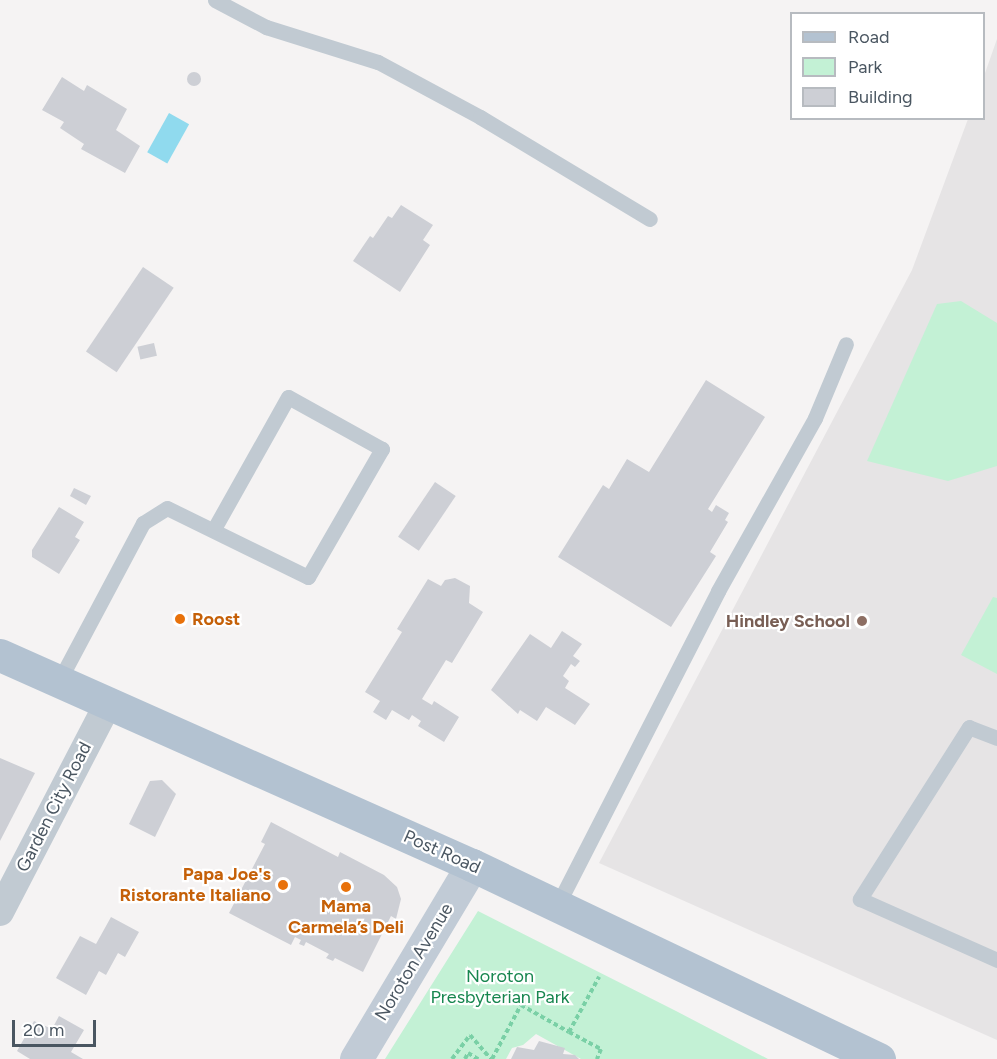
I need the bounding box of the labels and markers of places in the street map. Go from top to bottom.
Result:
place label: Roost [192,608,240,630]
place label: Hindley School [726,610,850,632]
marker: Roost [173,612,187,626]
marker: Hindley School [855,614,869,628]
place label: Papa Joe's Ristorante Italiano [119,864,271,906]
marker: Papa Joe's Ristorante Italiano [276,878,290,892]
marker: Mama Carmela’s Deli [339,880,353,894]
place label: Mama Carmela’s Deli [288,896,404,938]

